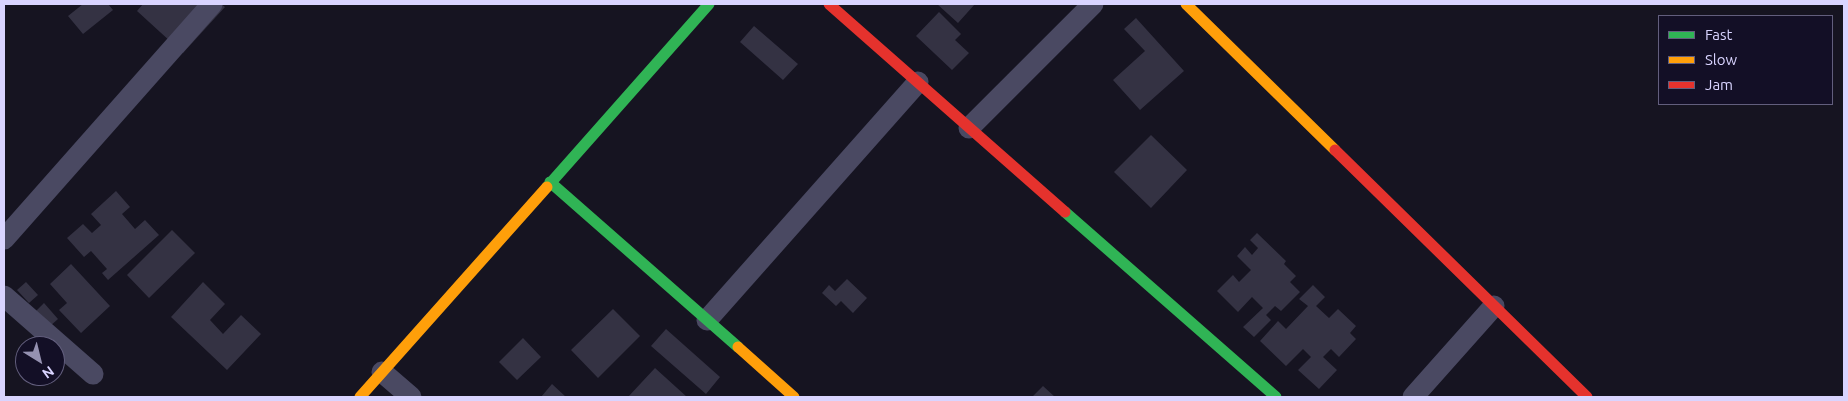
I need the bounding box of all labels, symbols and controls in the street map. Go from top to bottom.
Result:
legend [1658,15,1833,105]
text: Fast [1705,26,1732,43]
text: Slow [1705,51,1737,68]
text: Jam [1705,76,1733,93]
north arrow [15,336,65,386]
text: N [39,363,57,382]

